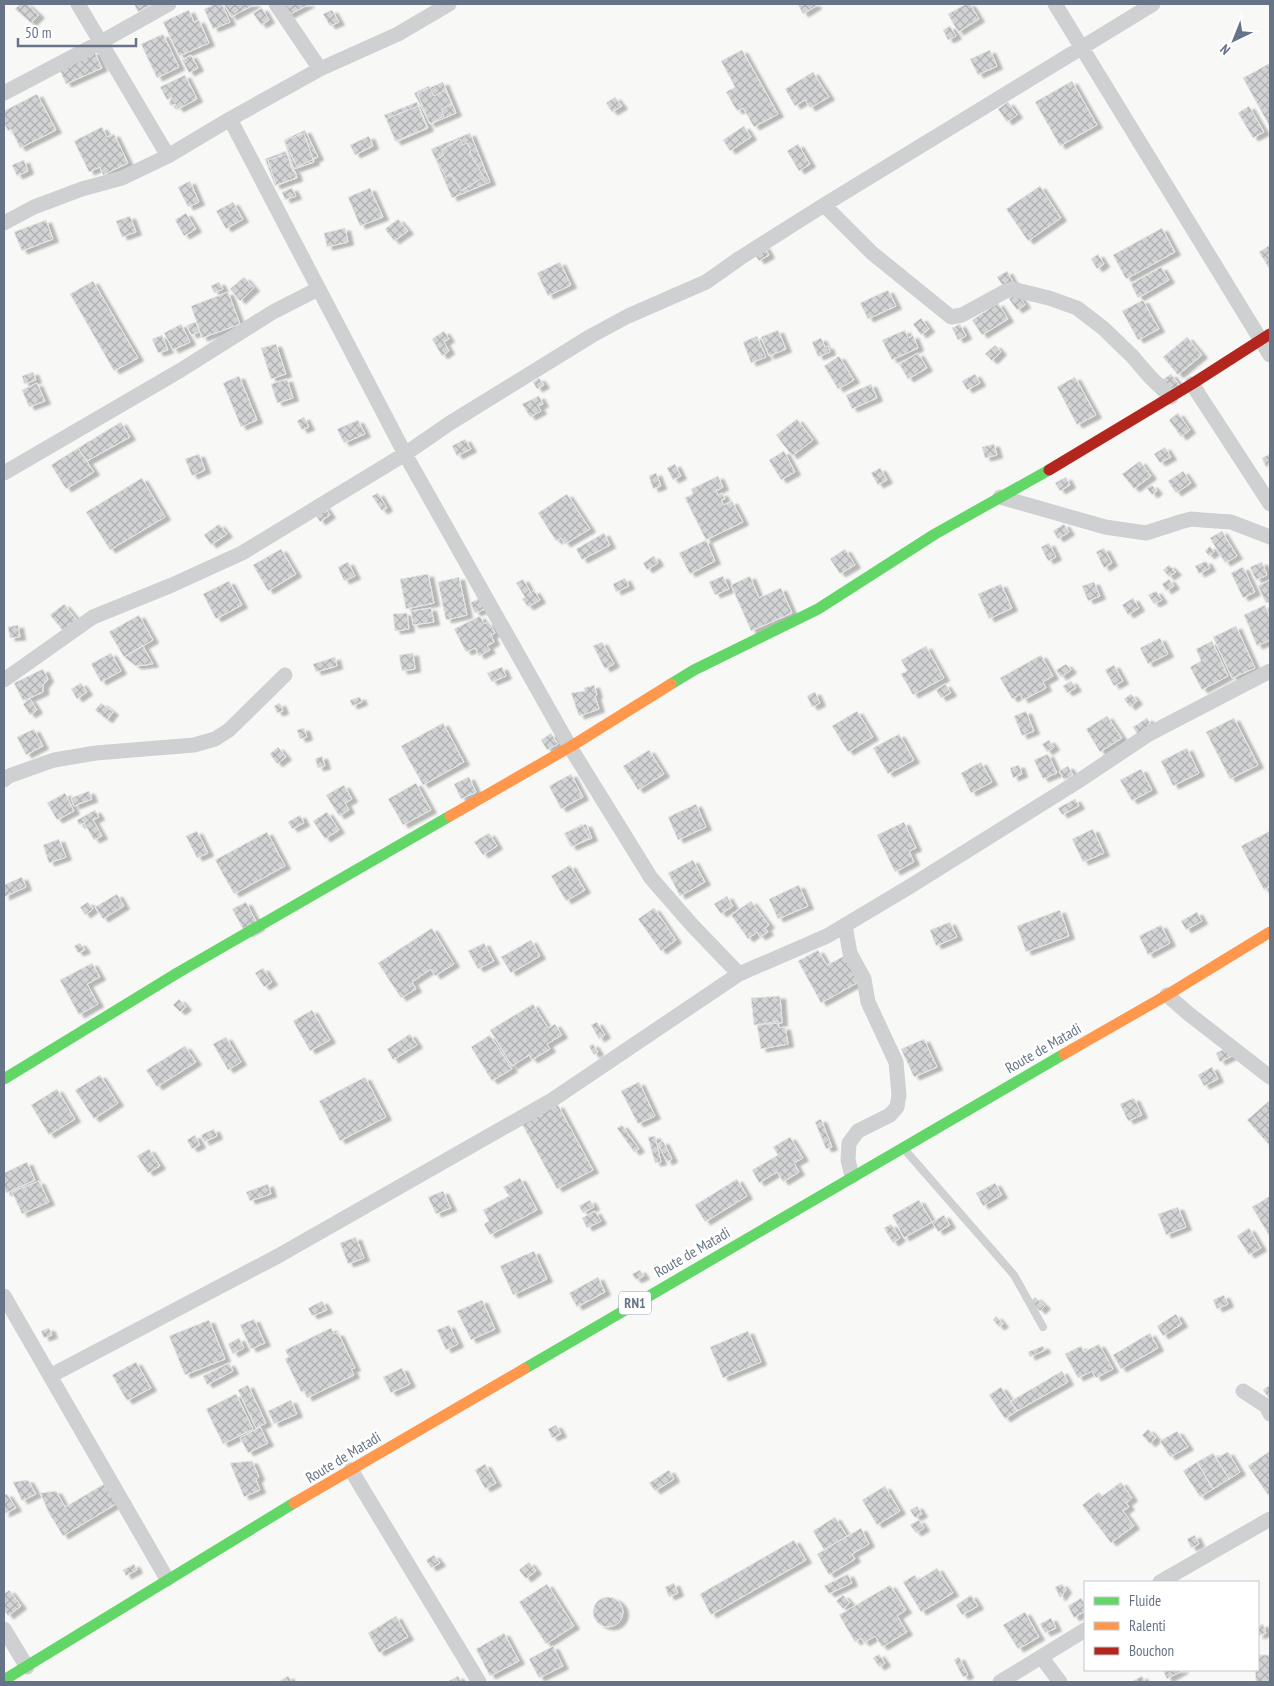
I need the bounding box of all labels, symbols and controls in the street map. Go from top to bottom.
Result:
scale bar [18,15,135,47]
north arrow [1209,15,1259,65]
text: 50 m [25,23,51,42]
text: N [1216,40,1234,59]
street label: Route de Matadi [1002,1019,1084,1077]
street label: Route de Matadi [651,1223,733,1281]
road number: RN1 [619,1292,651,1315]
street label: Route de Matadi [302,1427,384,1487]
legend [1084,1581,1259,1671]
text: Fluide [1129,1591,1161,1610]
text: Ralenti [1129,1616,1166,1635]
text: Bouchon [1129,1641,1174,1660]

